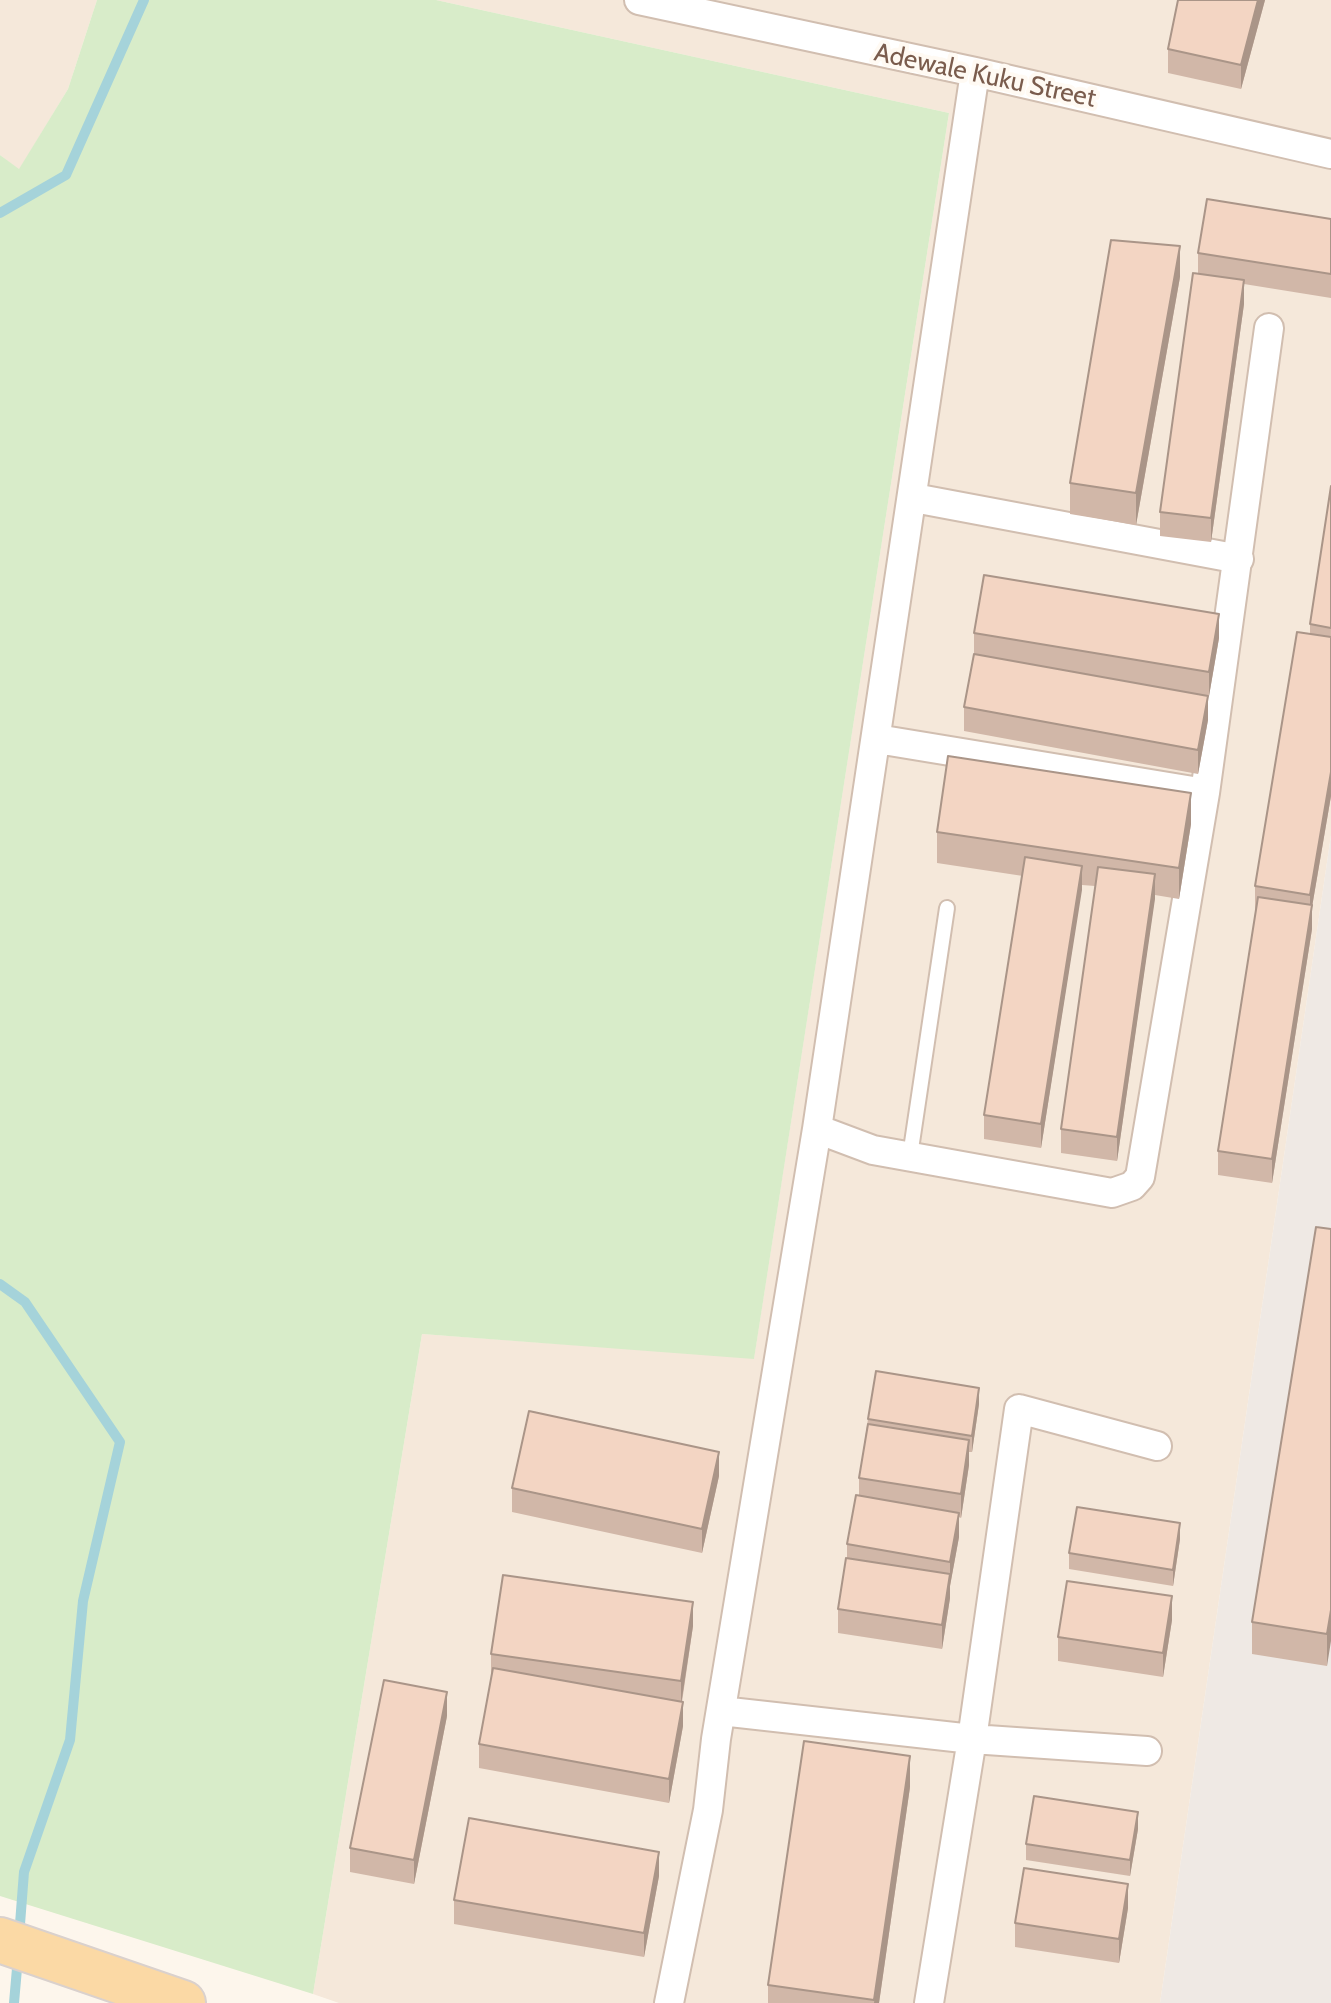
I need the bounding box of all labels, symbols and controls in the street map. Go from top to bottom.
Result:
street label: Adewale Kuku Street [871,37,1099,115]

